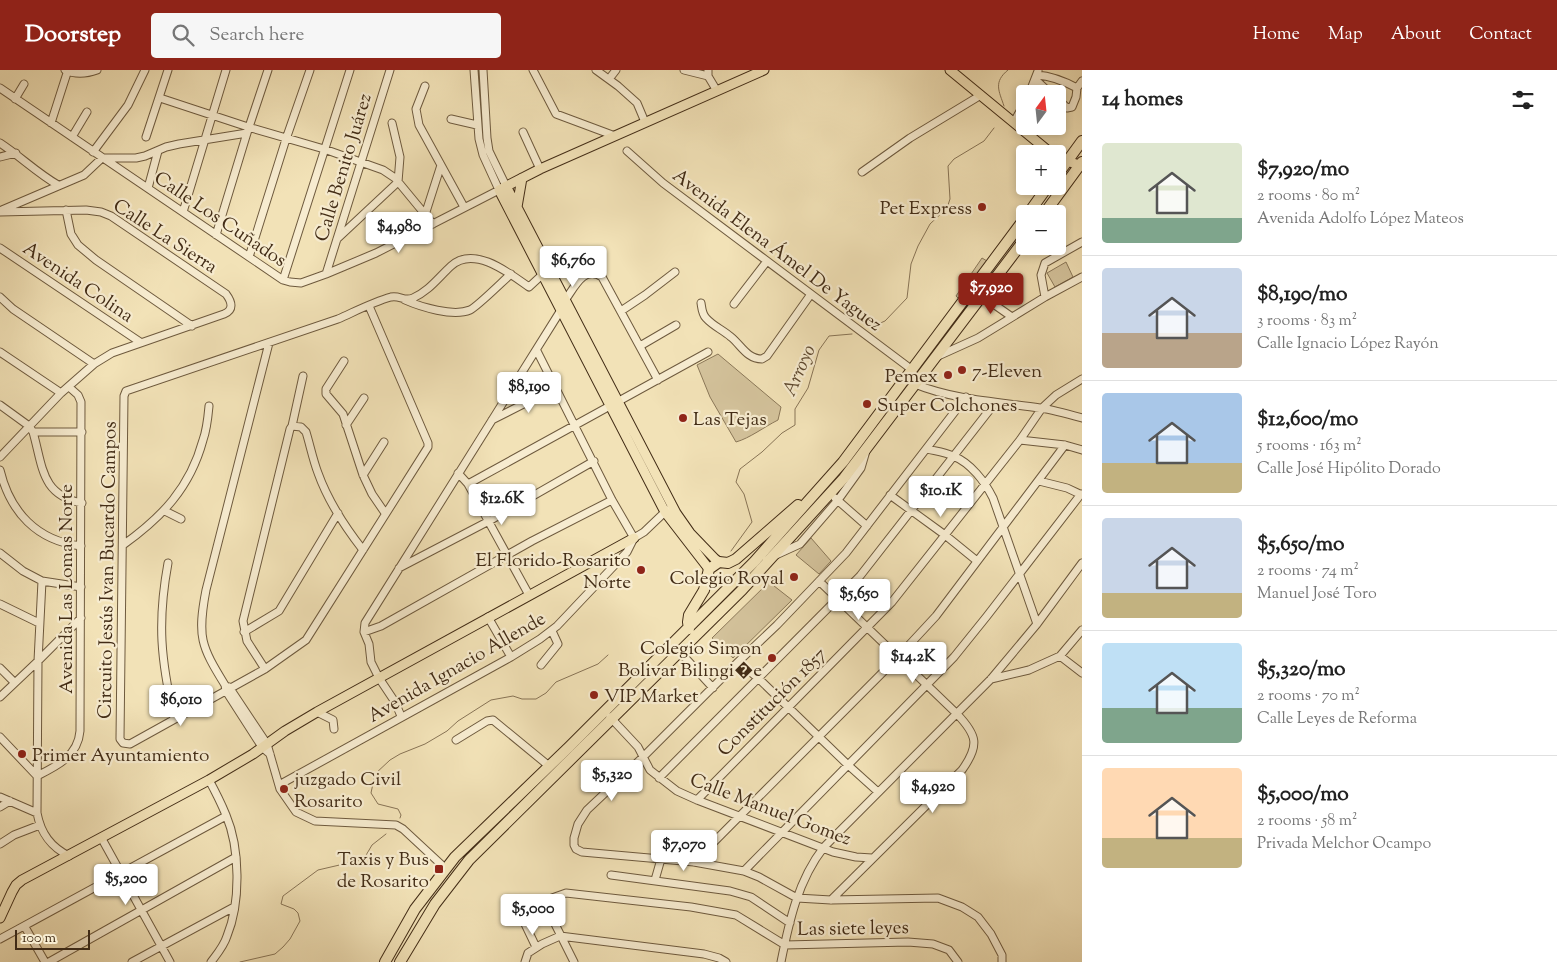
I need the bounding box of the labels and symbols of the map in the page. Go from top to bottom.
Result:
north arrow [1016,85,1066,135]
street label: Calle Benito Juárez [309,90,380,245]
street label: Avenida Elena Ámel De Yaguez [666,163,887,339]
street label: Calle Los Cuñados [148,166,291,274]
street label: Calle La Sierra [107,193,222,281]
place label: Pet Express [880,196,972,223]
marker: Pet Express [976,201,988,213]
pin: $4,980 [358,212,440,254]
street label: Avenida Colina [17,236,139,330]
pin: $6,760 [532,246,614,288]
pin: $7,920 [950,272,1032,315]
water label: Arroyo [776,340,825,402]
place label: 7-Eleven [972,359,1042,386]
place label: Pemex [885,364,938,391]
marker: 7-Eleven [956,364,968,376]
marker: Pemex [942,369,954,381]
pin: $8,190 [488,372,570,414]
place label: Super Colchones [877,393,1017,420]
marker: Super Colchones [861,398,873,410]
place label: Las Tejas [693,407,767,434]
marker: Las Tejas [677,412,689,424]
street label: Circuito Jesús Ivan Bucardo Campos [92,421,125,719]
pin: $10.1K [900,476,982,518]
street label: Avenida Las Lomas Norte [54,484,81,694]
pin: $12.6K [461,484,543,526]
place label: El Florido-Rosarito Norte [476,548,631,597]
marker: El Florido-Rosarito Norte [635,564,647,576]
place label: Colegio Royal [669,566,784,593]
marker: Colegio Royal [788,571,800,583]
pin: $5,650 [818,578,900,621]
street label: Avenida Ignacio Allende [363,606,551,730]
place label: Colegio Simon Bolivar Bilingi�e [618,636,762,685]
street label: Constitución 1857 [712,642,834,763]
pin: $14.2K [872,642,954,684]
marker: Colegio Simon Bolivar Bilingi�e [766,652,778,664]
pin: $6,010 [140,684,222,727]
place label: VIP Market [604,684,699,711]
marker: VIP Market [588,689,600,701]
place label: Primer Ayuntamiento [32,743,209,770]
marker: Primer Ayuntamiento [16,748,28,760]
pin: $5,320 [571,760,653,802]
place label: juzgado Civil Rosarito [294,767,401,816]
street label: Calle Manuel Gomez [685,767,855,854]
pin: $4,920 [892,772,974,814]
marker: juzgado Civil Rosarito [278,783,290,795]
pin: $7,070 [643,830,725,872]
place label: Taxis y Bus de Rosarito [337,847,429,896]
marker: Taxis y Bus de Rosarito [433,863,445,875]
pin: $5,200 [85,864,167,906]
pin: $5,000 [492,894,574,936]
street label: Las siete leyes [797,915,909,944]
scale bar [15,927,90,950]

